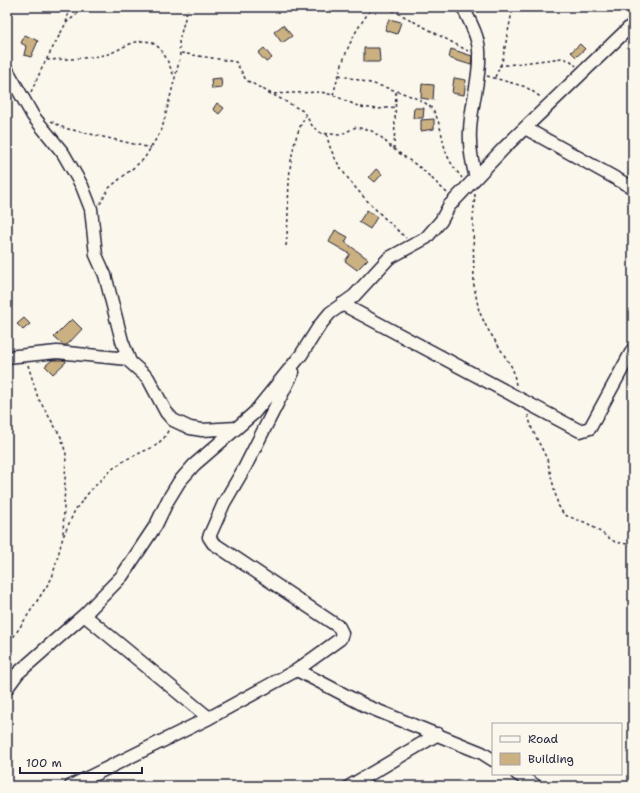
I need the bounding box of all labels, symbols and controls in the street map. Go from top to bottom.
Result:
legend [492,723,622,775]
text: Road [528,731,559,747]
scale bar [20,749,142,775]
text: Building [528,751,574,767]
text: 100 m [26,755,62,771]

